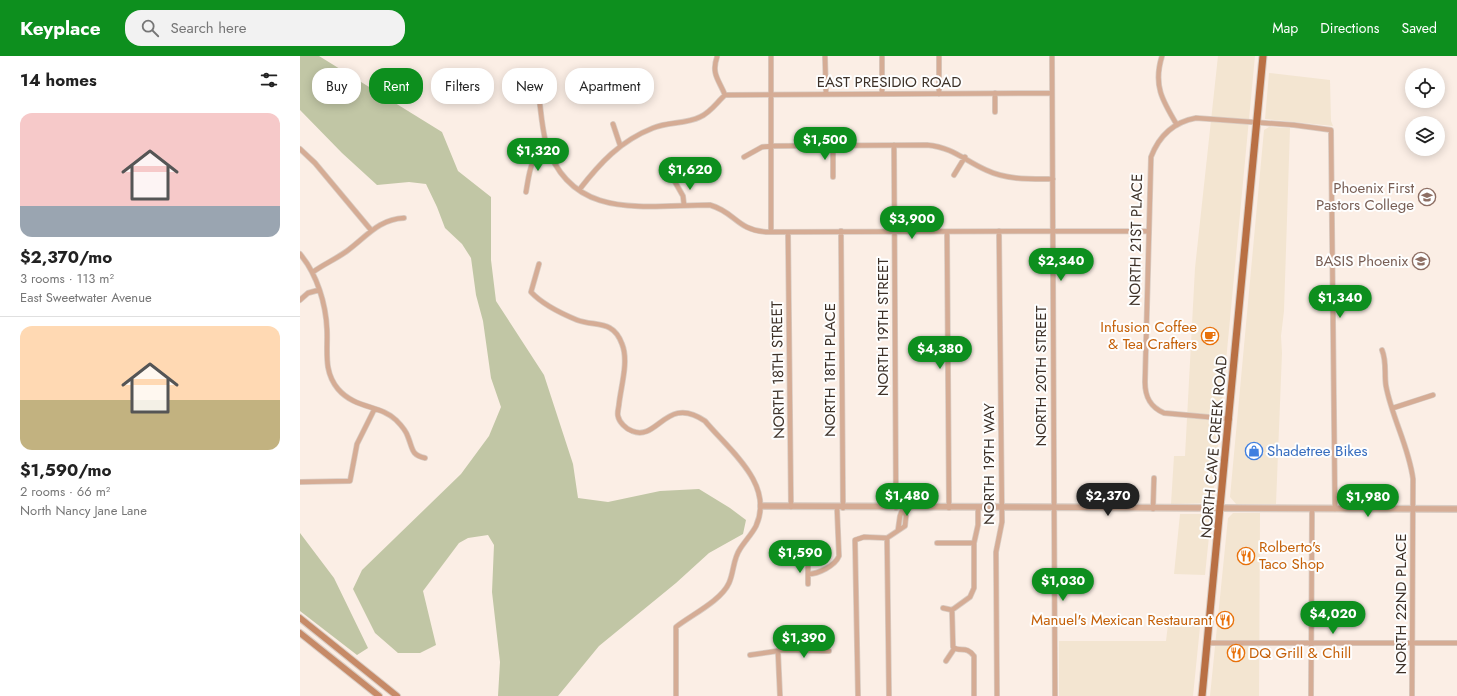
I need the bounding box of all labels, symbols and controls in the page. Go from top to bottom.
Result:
search box [125,10,405,46]
text: Keyplace [20,15,101,42]
icon: search [139,17,161,39]
text: Search here [171,17,246,39]
text: Map [1272,18,1298,38]
text: Directions [1320,18,1380,38]
text: Saved [1402,18,1437,38]
text: 14 homes [20,68,97,92]
chip: Buy [312,68,361,104]
chip: Rent [369,68,423,104]
chip: Filters [431,68,494,104]
chip: New [502,68,557,104]
chip: Apartment [565,68,654,104]
map controls [1405,68,1445,156]
button: locate [1405,68,1445,108]
icon: filters [258,69,280,91]
street label: EAST PRESIDIO ROAD [817,71,961,93]
button: layers [1405,116,1445,156]
pin: $1,500 [792,127,858,161]
text: $1,500 [803,130,847,149]
pin: $1,320 [505,138,571,172]
icon: home [114,139,186,211]
text: $1,320 [516,141,560,160]
pin: $1,620 [657,157,723,191]
text: $1,620 [668,160,712,179]
street label: NORTH 21ST PLACE [1124,174,1148,306]
place label: Phoenix First Pastors College [1316,177,1414,216]
school or university icon: Phoenix First Pastors College [1417,187,1437,207]
pin: $3,900 [879,206,945,240]
text: $3,900 [889,209,935,228]
text: $2,370/mo [20,245,112,269]
pin: $2,340 [1028,248,1094,282]
place label: BASIS Phoenix [1315,250,1409,272]
text: $2,340 [1038,251,1084,270]
school or university icon: BASIS Phoenix [1411,251,1431,271]
street label: NORTH 19TH STREET [872,258,894,396]
text: 3 rooms · 113 m² [20,269,114,288]
pin: $1,340 [1307,285,1373,319]
text: East Sweetwater Avenue [20,288,152,307]
text: $1,340 [1318,288,1362,307]
street label: NORTH 18TH STREET [766,301,790,439]
street label: NORTH 18TH PLACE [819,303,841,437]
street label: NORTH 20TH STREET [1030,306,1052,446]
place label: Infusion Coffee & Tea Crafters [1100,316,1197,355]
cafe icon: Infusion Coffee & Tea Crafters [1200,326,1220,346]
pin: $4,380 [907,336,973,370]
text: $4,380 [917,339,963,358]
icon: home [114,352,186,424]
street label: NORTH CAVE CREEK ROAD [1195,355,1233,539]
street label: NORTH 19TH WAY [978,403,1000,525]
place label: Shadetree Bikes [1267,440,1367,462]
shop icon: Shadetree Bikes [1244,441,1264,461]
text: $1,590/mo [20,458,111,482]
text: 2 rooms · 66 m² [20,482,110,501]
pin: $1,480 [874,483,940,517]
pin: $2,370 [1075,483,1141,517]
pin: $1,980 [1335,484,1401,518]
text: $1,480 [885,486,929,505]
text: $2,370 [1085,486,1131,505]
text: $1,980 [1346,487,1390,506]
text: North Nancy Jane Lane [20,501,147,520]
street label: NORTH 22ND PLACE [1390,534,1412,674]
place label: Rolberto's Taco Shop [1259,536,1325,575]
pin: $1,590 [767,540,833,574]
text: $1,590 [778,543,822,562]
restaurant icon: Rolberto's Taco Shop [1236,546,1256,566]
pin: $1,030 [1030,568,1096,602]
text: $1,030 [1041,571,1085,590]
pin: $4,020 [1300,601,1366,635]
text: $4,020 [1309,604,1357,623]
place label: Manuel's Mexican Restaurant [1031,609,1212,631]
restaurant icon: Manuel's Mexican Restaurant [1215,610,1235,630]
pin: $1,390 [771,625,837,659]
text: $1,390 [782,628,826,647]
place label: DQ Grill & Chill [1249,642,1351,664]
restaurant icon: DQ Grill & Chill [1226,643,1246,663]

